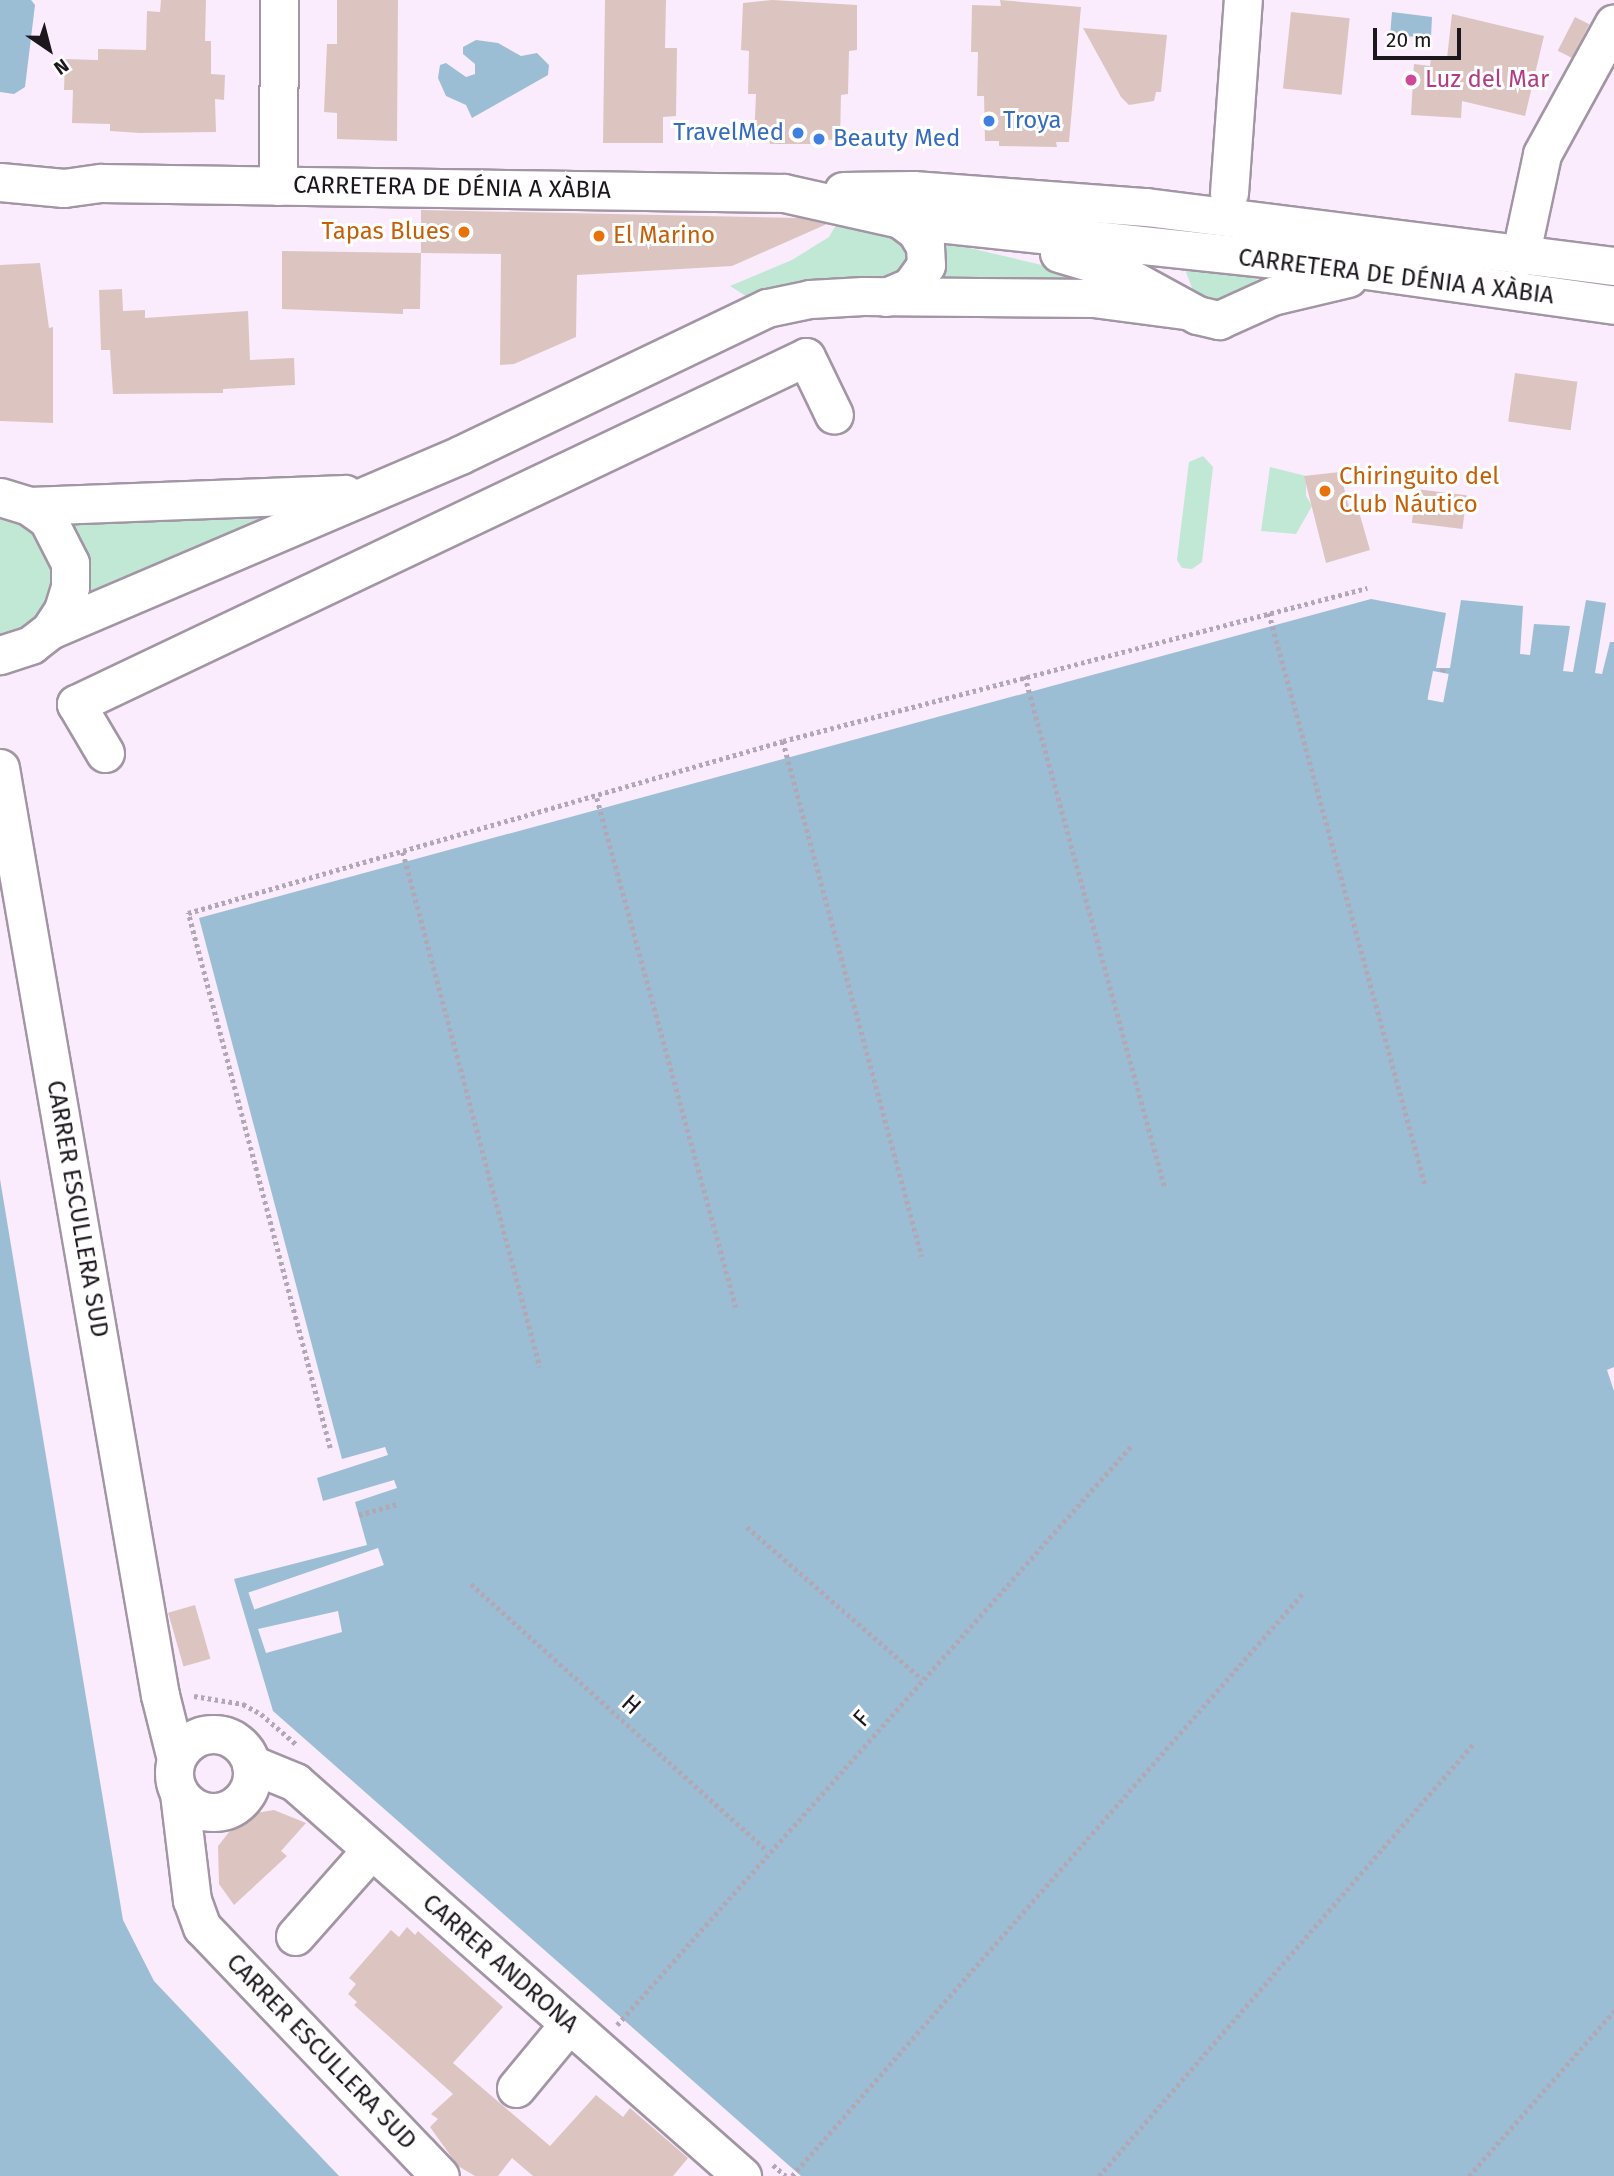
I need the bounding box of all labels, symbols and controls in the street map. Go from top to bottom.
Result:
north arrow [14,14,84,84]
scale bar [1376,14,1464,58]
text: 20 m [1386,27,1432,53]
text: N [50,54,73,80]
place label: Luz del Mar [1425,66,1549,94]
marker: Luz del Mar [1403,72,1419,88]
place label: Troya [1003,107,1062,135]
marker: Troya [981,113,997,129]
place label: TravelMed [673,119,784,147]
marker: TravelMed [790,125,806,141]
place label: Beauty Med [833,125,960,153]
marker: Beauty Med [811,131,827,147]
street label: CARRETERA DE DÉNIA A XÀBIA [293,171,611,205]
place label: Tapas Blues [321,218,450,246]
place label: El Marino [613,222,715,250]
marker: Tapas Blues [456,224,472,240]
marker: El Marino [591,228,607,244]
street label: CARRETERA DE DÉNIA A XÀBIA [1237,243,1555,311]
place label: Chiringuito del Club Náutico [1339,463,1499,519]
marker: Chiringuito del Club Náutico [1317,483,1333,499]
street label: CARRER ESCULLERA SUD [40,1078,114,1340]
street label: H [615,1689,647,1721]
street label: F [847,1705,877,1733]
street label: CARRER ANDRONA [416,1889,584,2039]
street label: CARRER ESCULLERA SUD [220,1948,422,2156]

